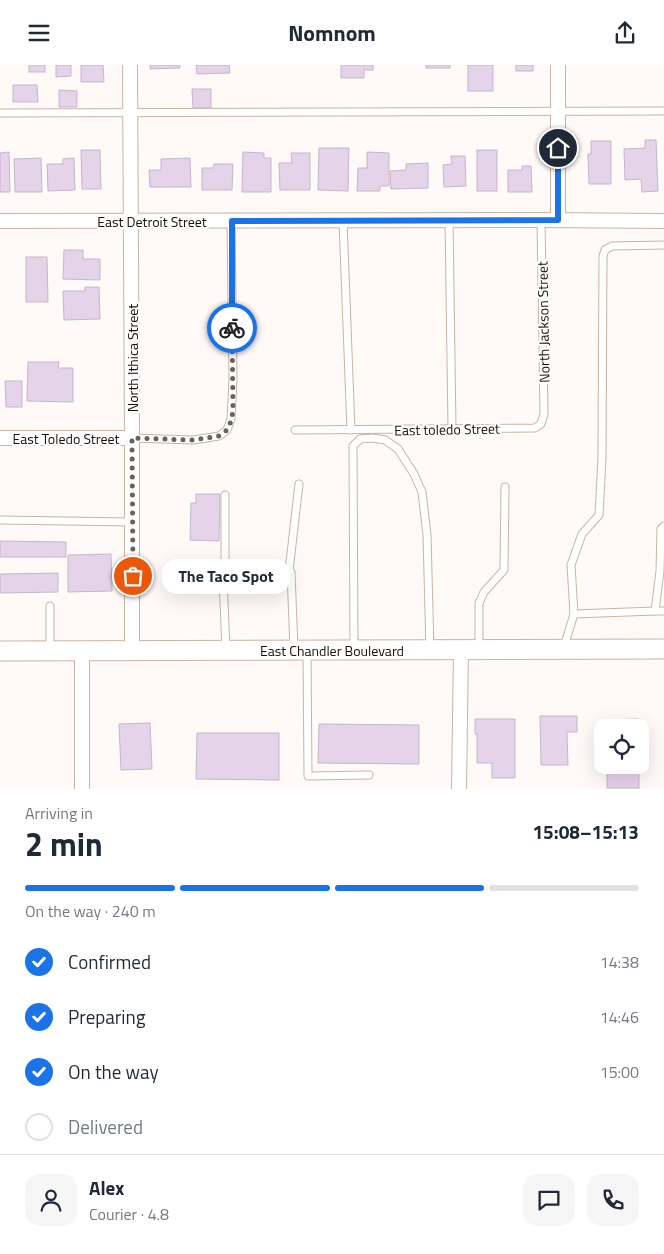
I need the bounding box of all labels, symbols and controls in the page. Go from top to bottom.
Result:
text: Nomnom [288,16,376,50]
icon: menu [25,19,53,47]
icon: share [611,19,639,47]
pin [537,127,579,169]
icon: home [544,134,572,162]
street label: East Detroit Street [97,211,207,232]
street label: North Jackson Street [531,261,555,383]
courier [207,303,257,353]
street label: North Ithica Street [122,304,143,412]
icon: bike [218,314,246,342]
street label: East toledo Street [394,418,500,440]
street label: East Toledo Street [12,428,120,449]
pin [112,555,154,597]
callout: The Taco Spot [163,559,290,593]
icon: bag [119,562,147,590]
text: The Taco Spot [178,564,274,588]
street label: East Chandler Boulevard [260,640,404,661]
map controls [594,719,649,774]
button: locate [594,719,649,774]
text: Arriving in [25,801,93,825]
text: 15:08–15:13 [532,817,639,846]
text: 2 min [25,820,103,868]
text: On the way · 240 m [25,899,156,923]
text: Confirmed [68,947,151,976]
icon: check [25,948,53,976]
text: 14:38 [600,950,639,974]
text: Preparing [68,1002,145,1031]
icon: check [25,1003,53,1031]
text: 14:46 [600,1005,639,1029]
text: On the way [68,1057,159,1086]
icon: check [25,1058,53,1086]
text: 15:00 [600,1060,639,1084]
text: Delivered [68,1112,143,1141]
text: Alex [89,1173,124,1202]
button: person [25,1174,77,1226]
button: chat [523,1174,575,1226]
button: phone [587,1174,639,1226]
text: Courier · 4.8 [89,1202,169,1226]

